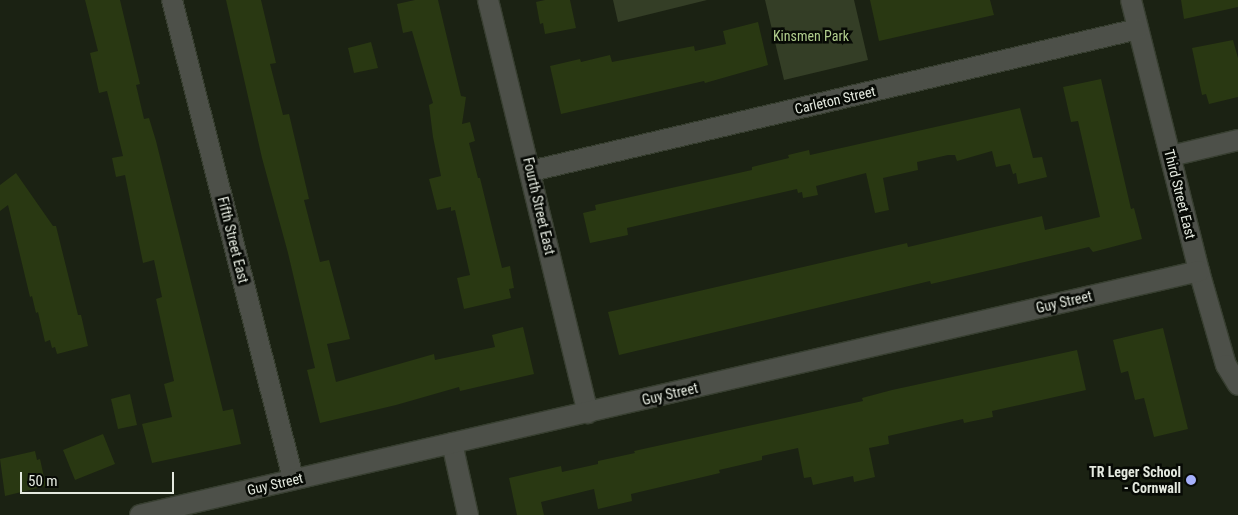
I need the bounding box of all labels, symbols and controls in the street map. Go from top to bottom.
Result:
park label: Kinsmen Park [773,28,849,44]
street label: Carleton Street [793,83,877,117]
street label: Third Street East [1161,147,1199,241]
street label: Fourth Street East [520,156,558,256]
street label: Fifth Street East [214,195,252,285]
street label: Guy Street [1034,287,1094,317]
street label: Guy Street [640,379,700,409]
scale bar [22,462,176,494]
place label: TR Leger School - Cornwall [1089,464,1181,497]
street label: Guy Street [245,469,305,499]
text: 50 m [28,472,58,490]
marker: TR Leger School - Cornwall [1185,474,1197,486]

